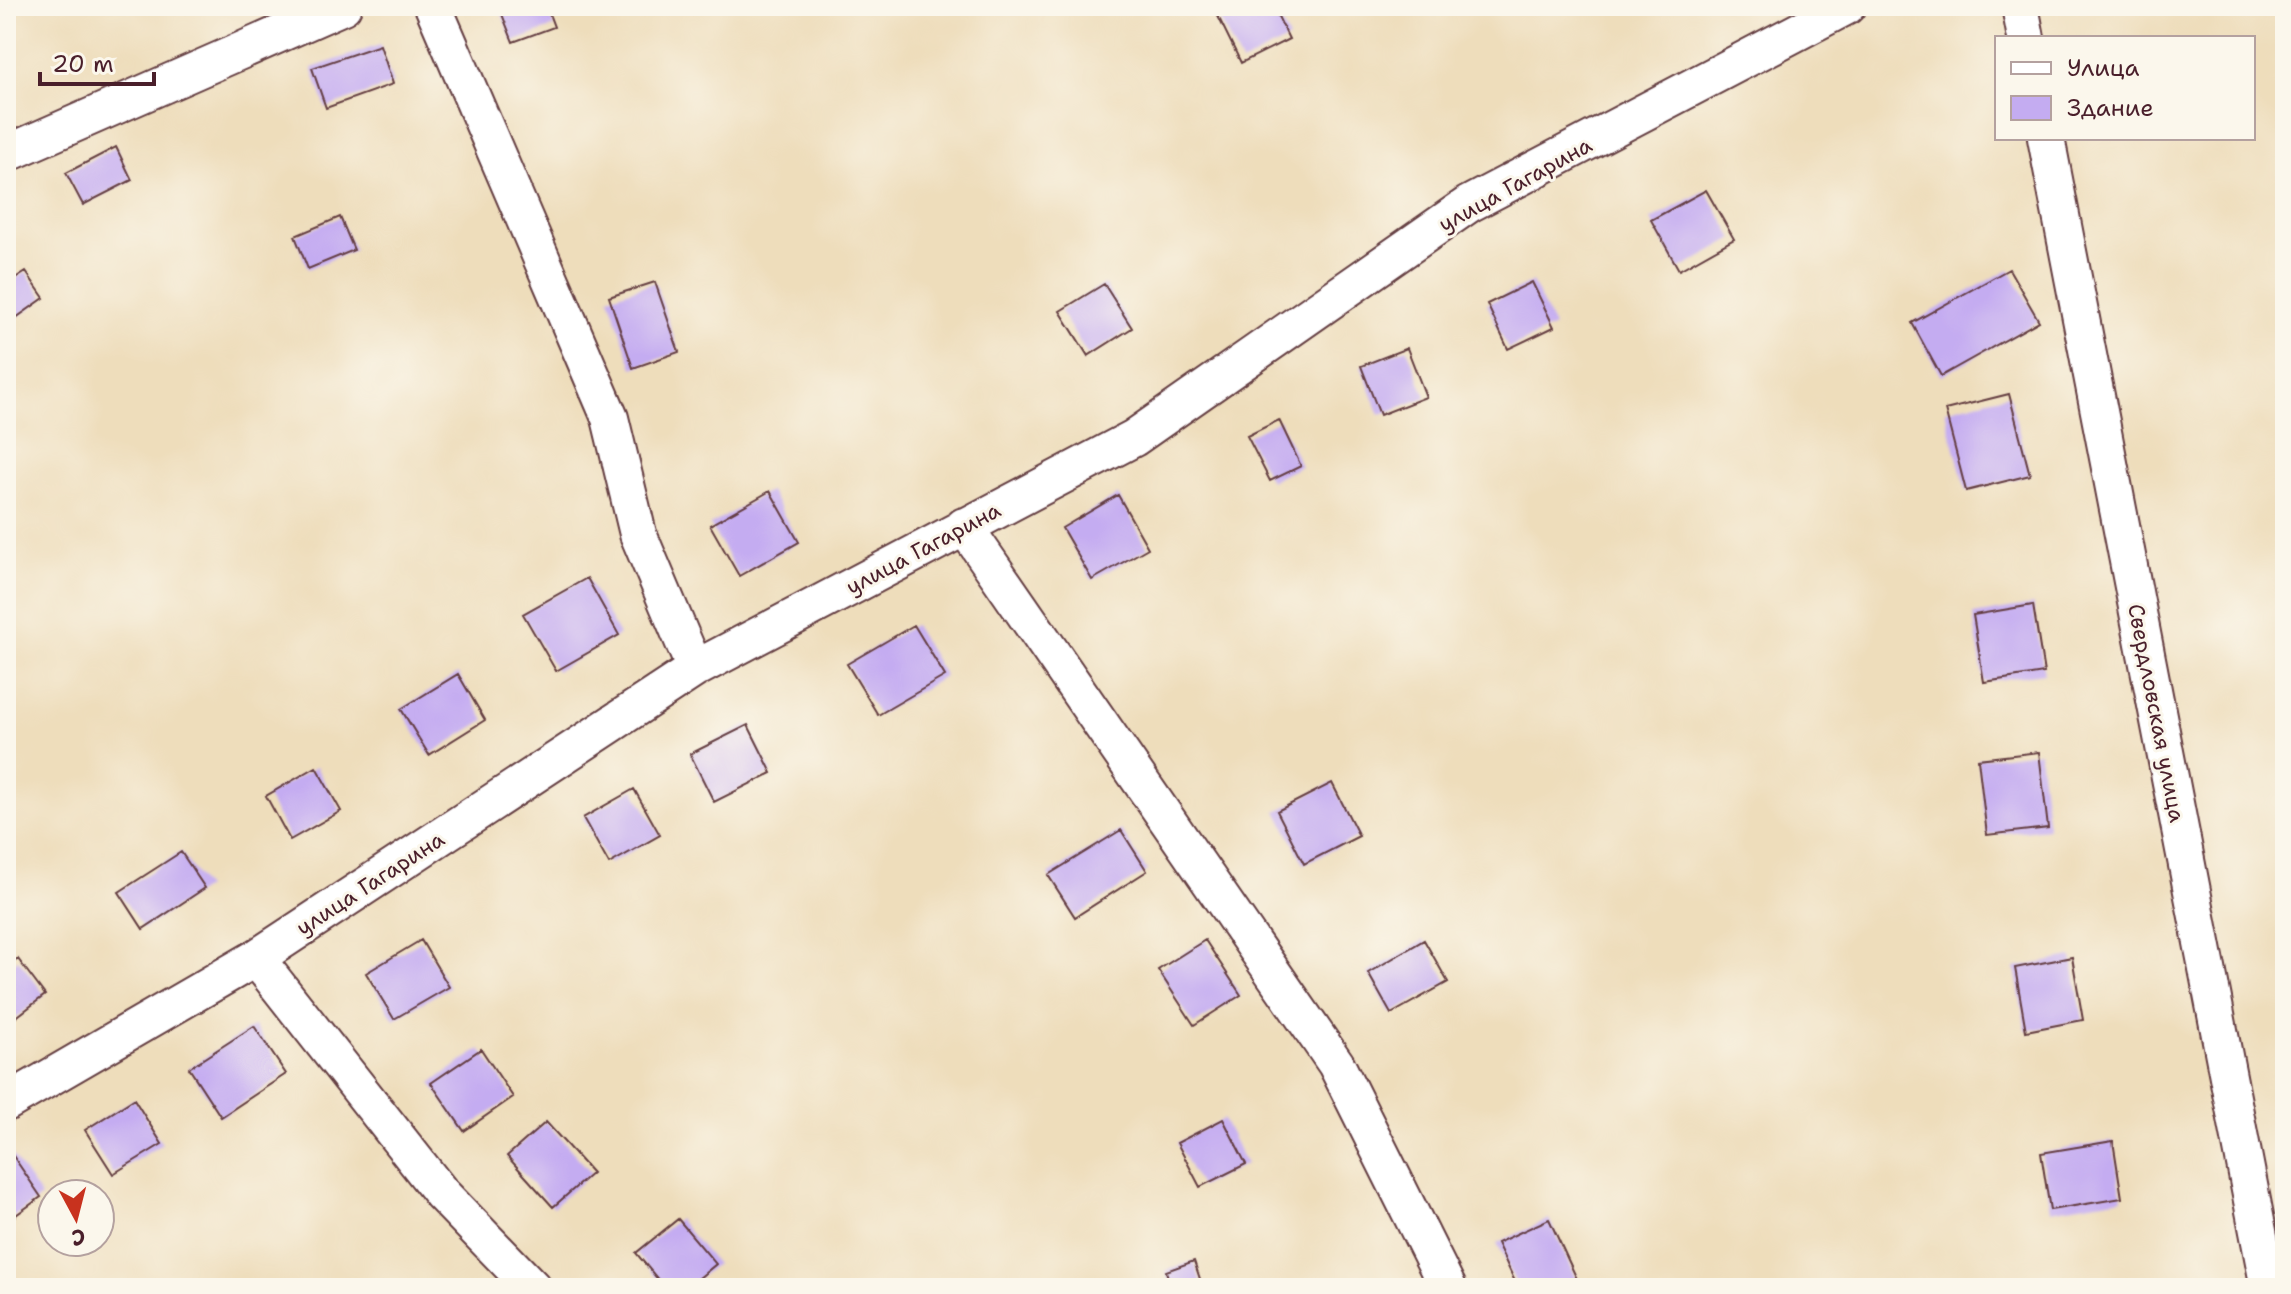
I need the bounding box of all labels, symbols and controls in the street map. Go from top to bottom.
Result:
scale bar [40,36,154,86]
legend [1995,36,2255,140]
text: 20 m [52,48,114,80]
text: Улица [2067,52,2140,84]
text: Здание [2067,92,2154,124]
street label: улица Гагарина [1433,130,1597,239]
street label: улица Гагарина [841,495,1006,601]
street label: Свердловская улица [2121,601,2192,825]
street label: улица Гагарина [291,824,450,942]
north arrow [36,1178,116,1258]
text: С [70,1222,87,1253]

